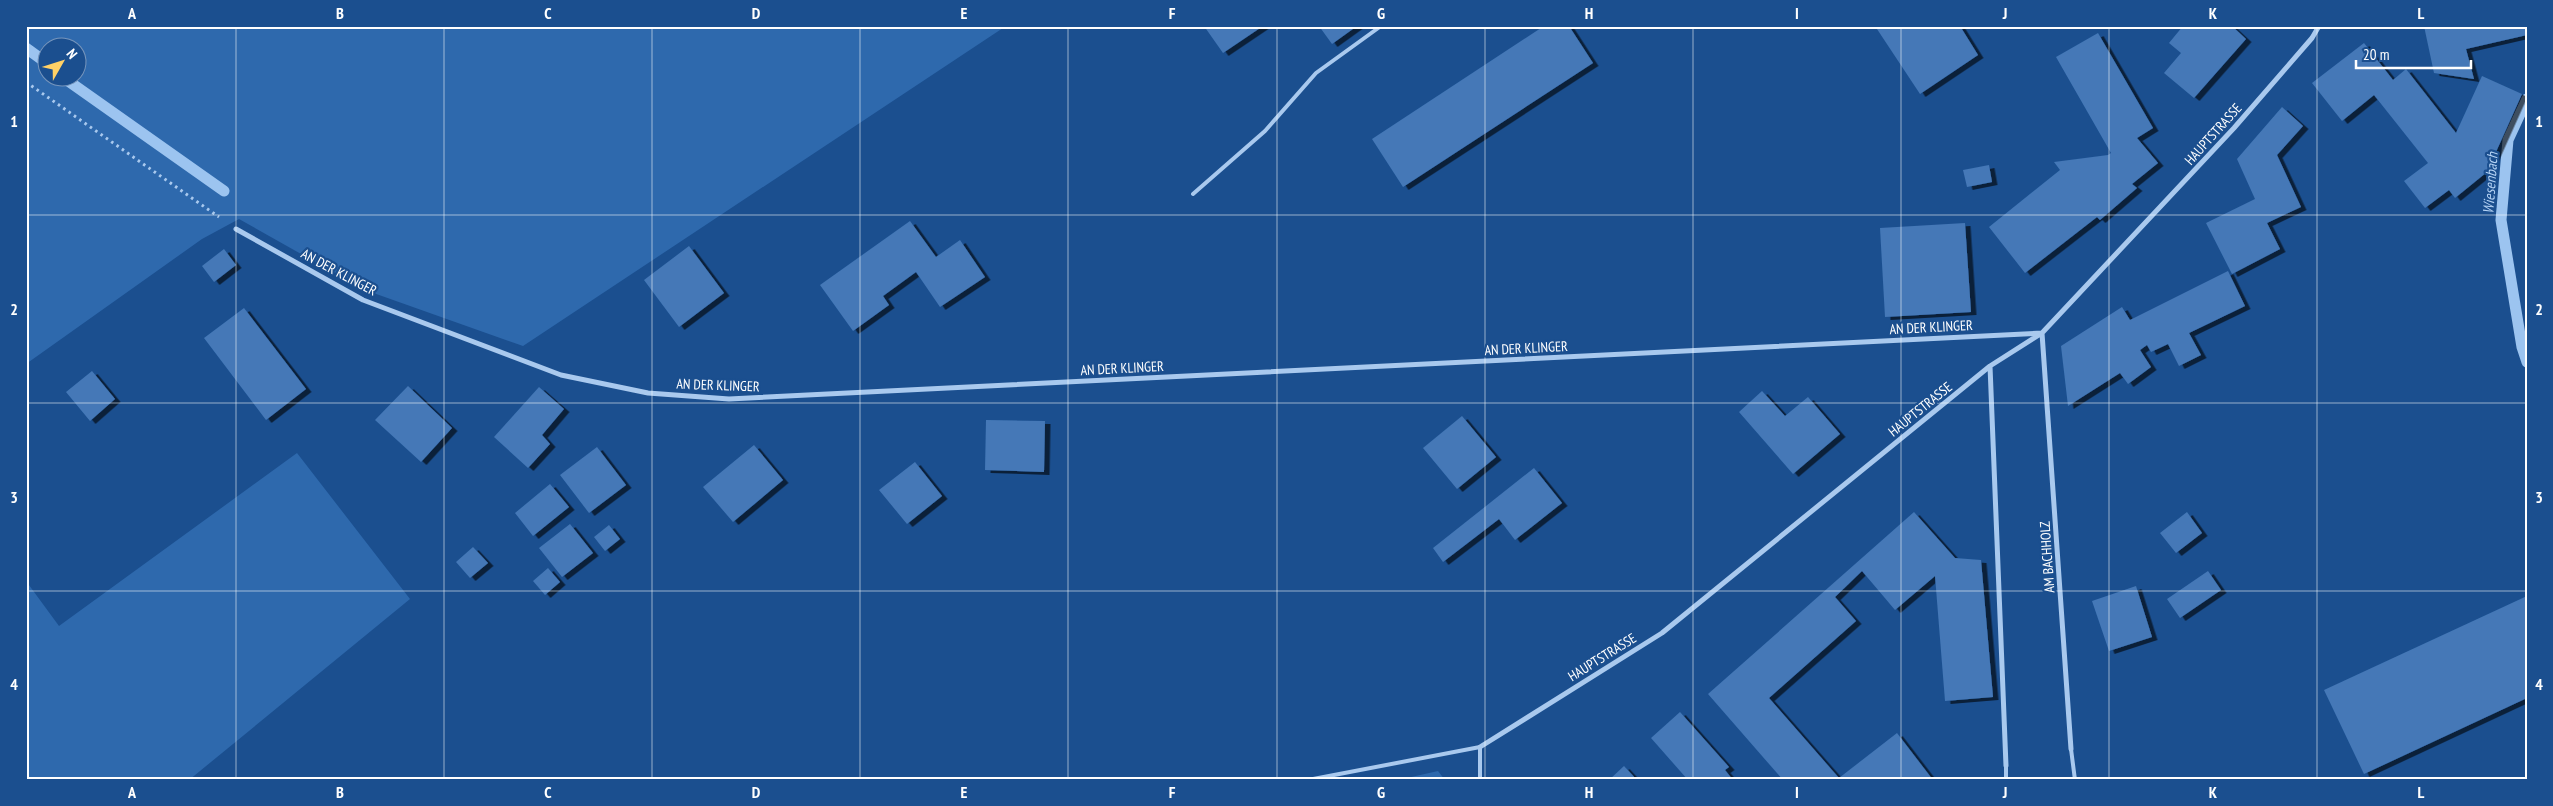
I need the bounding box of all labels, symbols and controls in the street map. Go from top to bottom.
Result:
text: A [127,3,137,23]
text: B [336,3,344,23]
text: C [544,3,552,23]
text: D [752,3,761,23]
text: E [961,3,968,23]
text: F [1169,3,1176,23]
text: G [1377,3,1385,23]
text: H [1585,3,1593,23]
text: I [1795,3,1799,23]
text: J [2002,3,2007,23]
text: K [2209,3,2218,23]
text: L [2418,3,2425,23]
north arrow [38,38,88,88]
scale bar [2356,38,2470,70]
text: N [63,45,81,62]
text: 20 m [2363,45,2389,64]
street label: HAUPTSTRASSE [2181,99,2245,169]
text: 1 [10,111,18,131]
text: 1 [2535,111,2543,131]
water label: Wiesenbach [2478,150,2502,215]
street label: AN DER KLINGER [298,245,380,300]
text: 2 [10,299,18,319]
text: 2 [2535,299,2543,319]
street label: AN DER KLINGER [1889,316,1973,338]
street label: AN DER KLINGER [1484,337,1568,359]
street label: AN DER KLINGER [1080,357,1164,379]
street label: AN DER KLINGER [676,375,760,395]
street label: HAUPTSTRASSE [1884,378,1956,440]
text: 3 [10,487,18,507]
text: 3 [2535,487,2543,507]
street label: AM BACHHOLZ [2036,521,2058,593]
street label: HAUPTSTRASSE [1565,629,1639,685]
text: 4 [10,674,18,694]
text: 4 [2535,674,2543,694]
text: A [127,782,137,802]
text: B [336,782,344,802]
text: C [544,782,552,802]
text: D [752,782,761,802]
text: E [961,782,968,802]
text: F [1169,782,1176,802]
text: G [1377,782,1385,802]
text: H [1585,782,1593,802]
text: I [1795,782,1799,802]
text: J [2002,782,2007,802]
text: K [2209,782,2218,802]
text: L [2418,782,2425,802]

